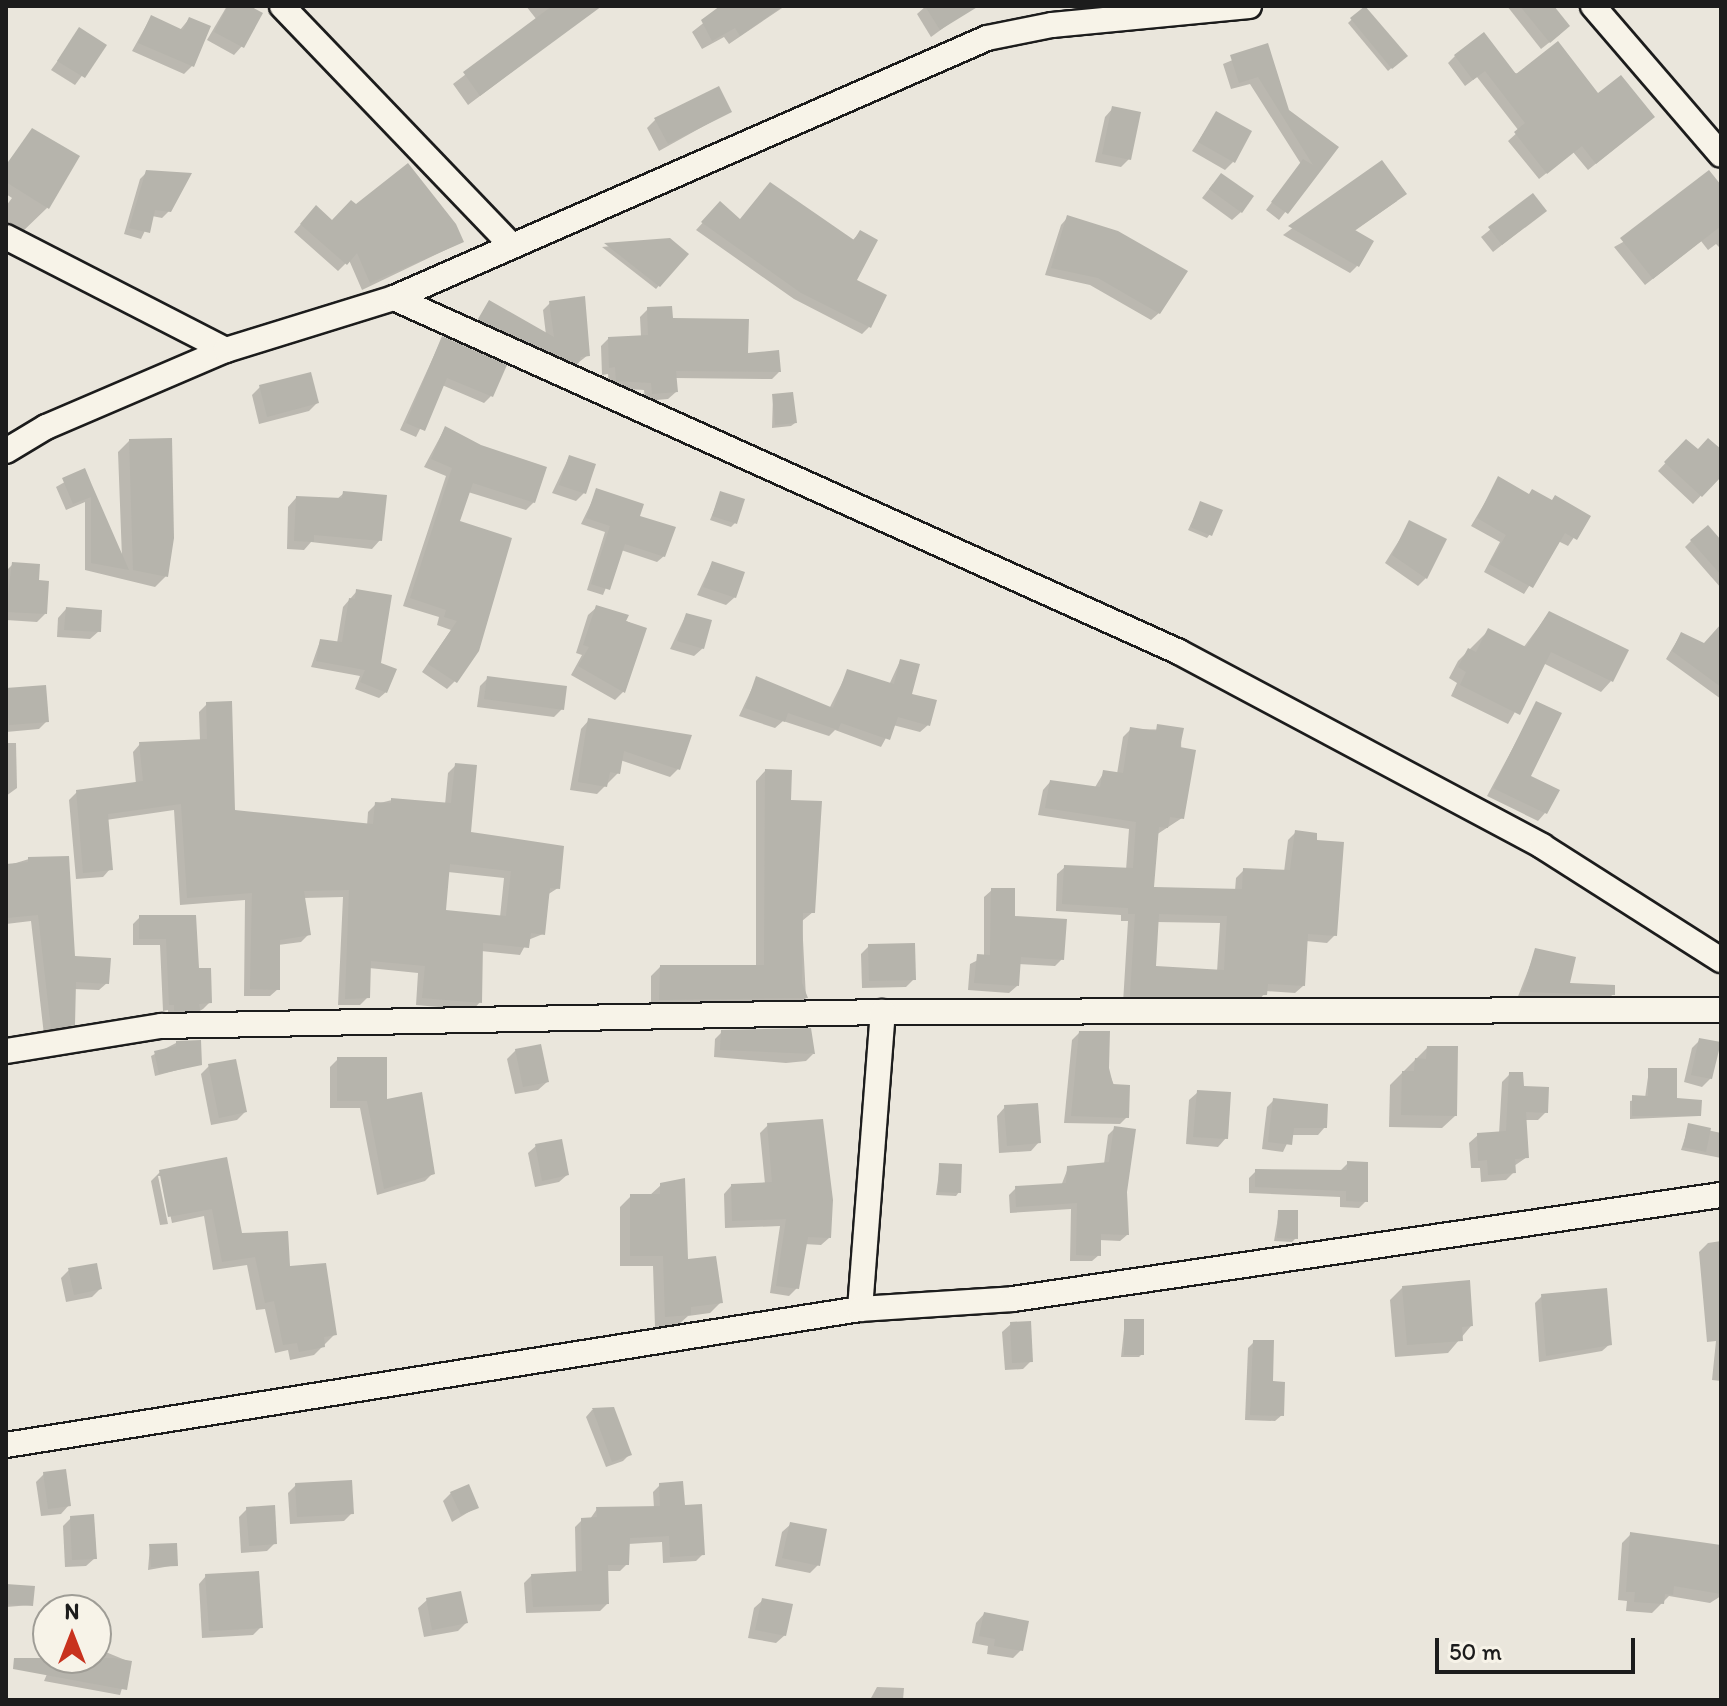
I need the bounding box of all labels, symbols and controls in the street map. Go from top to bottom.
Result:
north arrow [32,1594,112,1674]
text: N [65,1598,79,1625]
scale bar [1439,1622,1639,1672]
text: 50 m [1449,1637,1502,1666]

